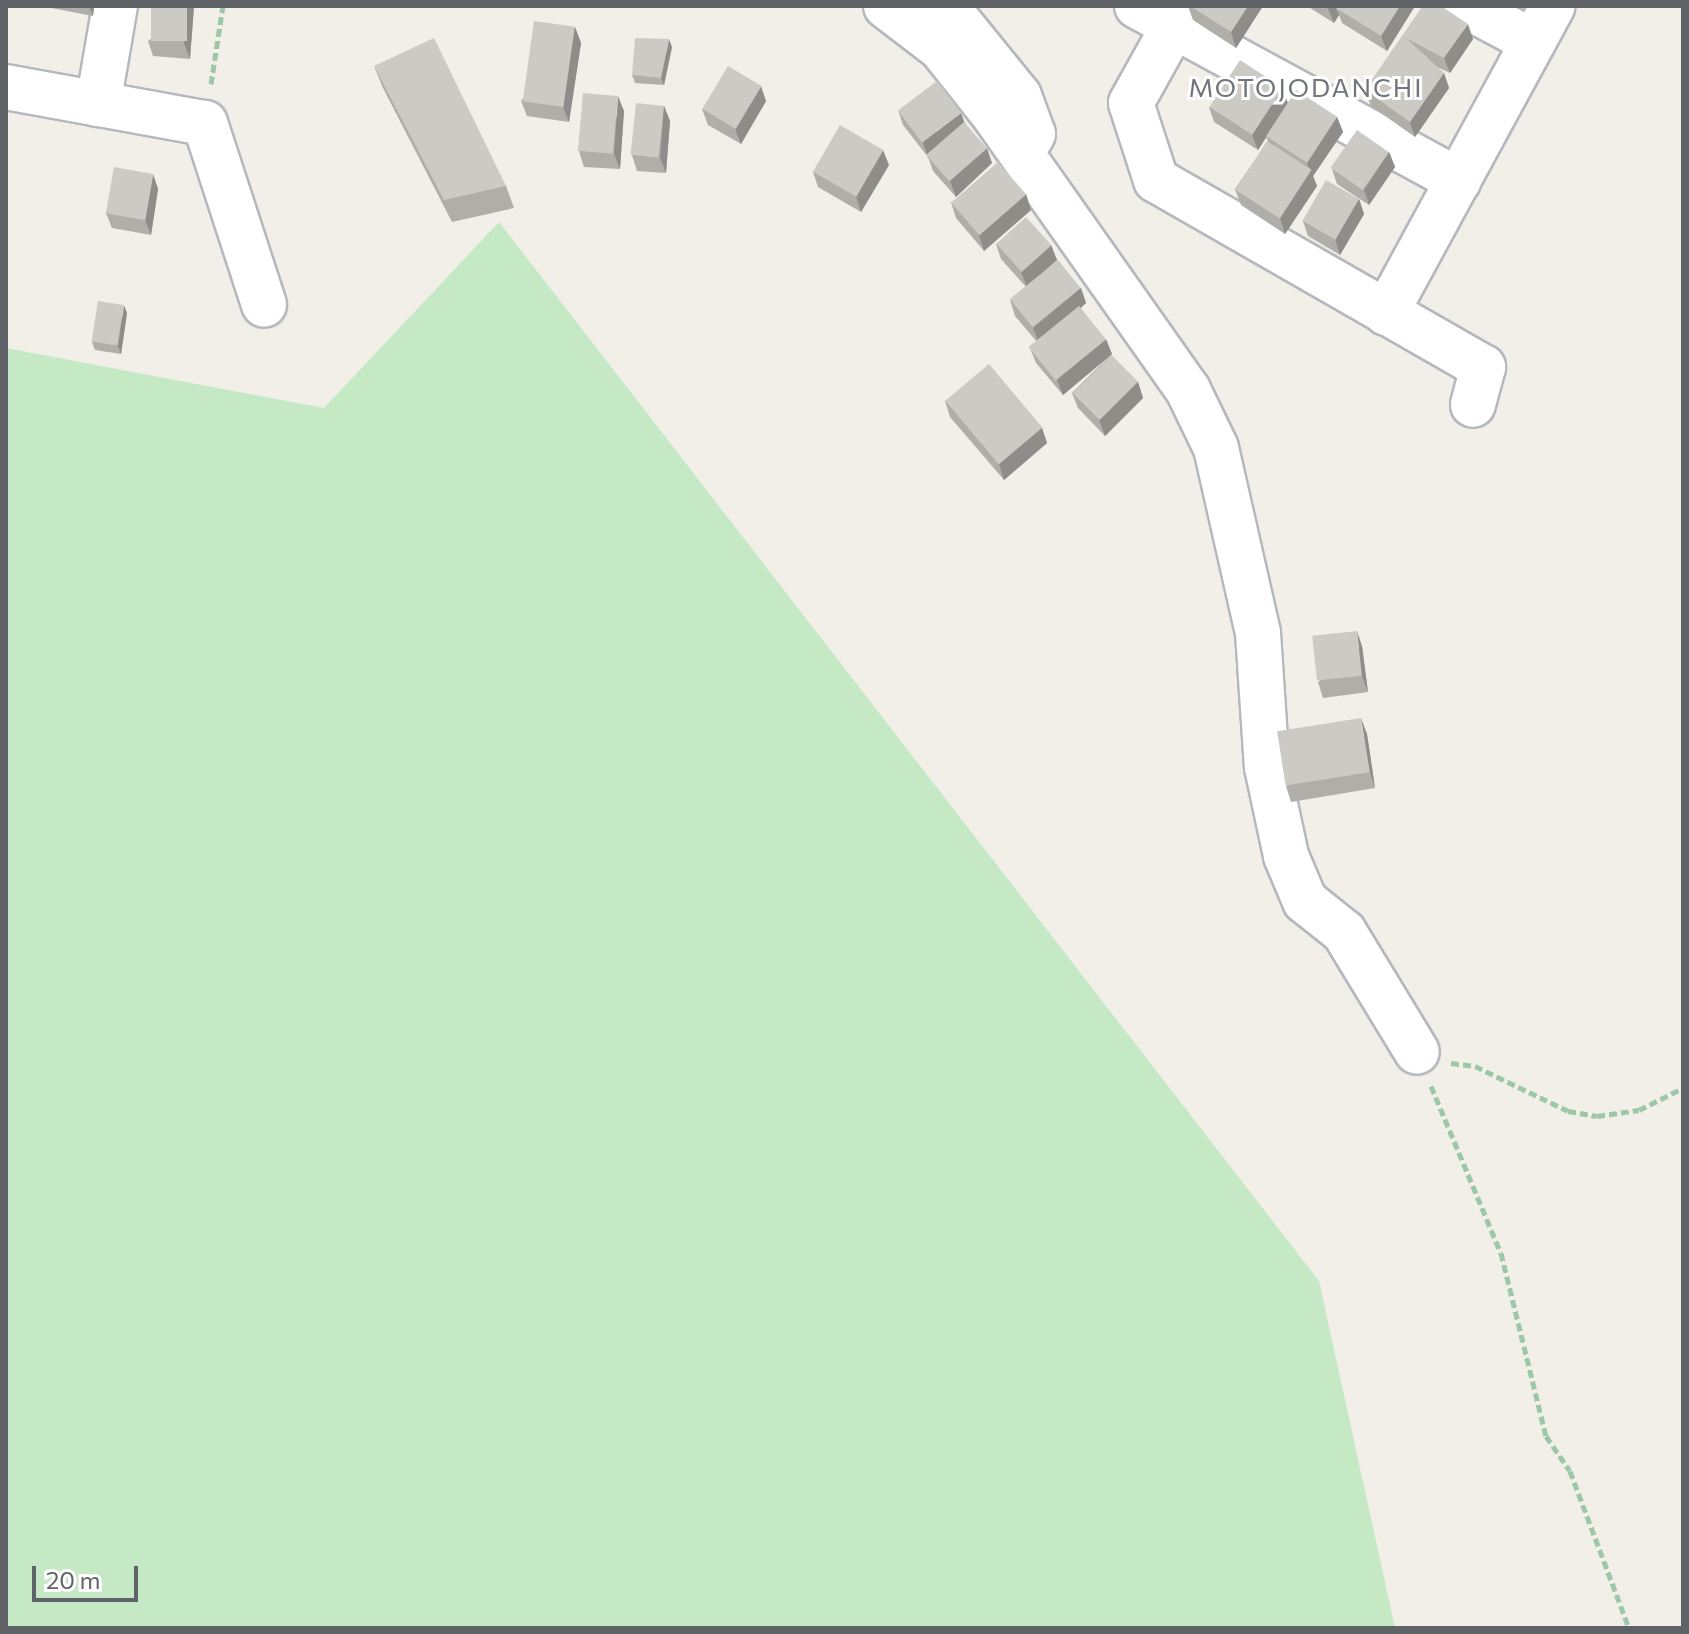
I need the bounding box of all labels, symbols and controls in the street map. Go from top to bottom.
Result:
district label: MOTOJODANCHI [1188,71,1424,103]
scale bar [36,1550,142,1600]
text: 20 m [46,1565,100,1594]

